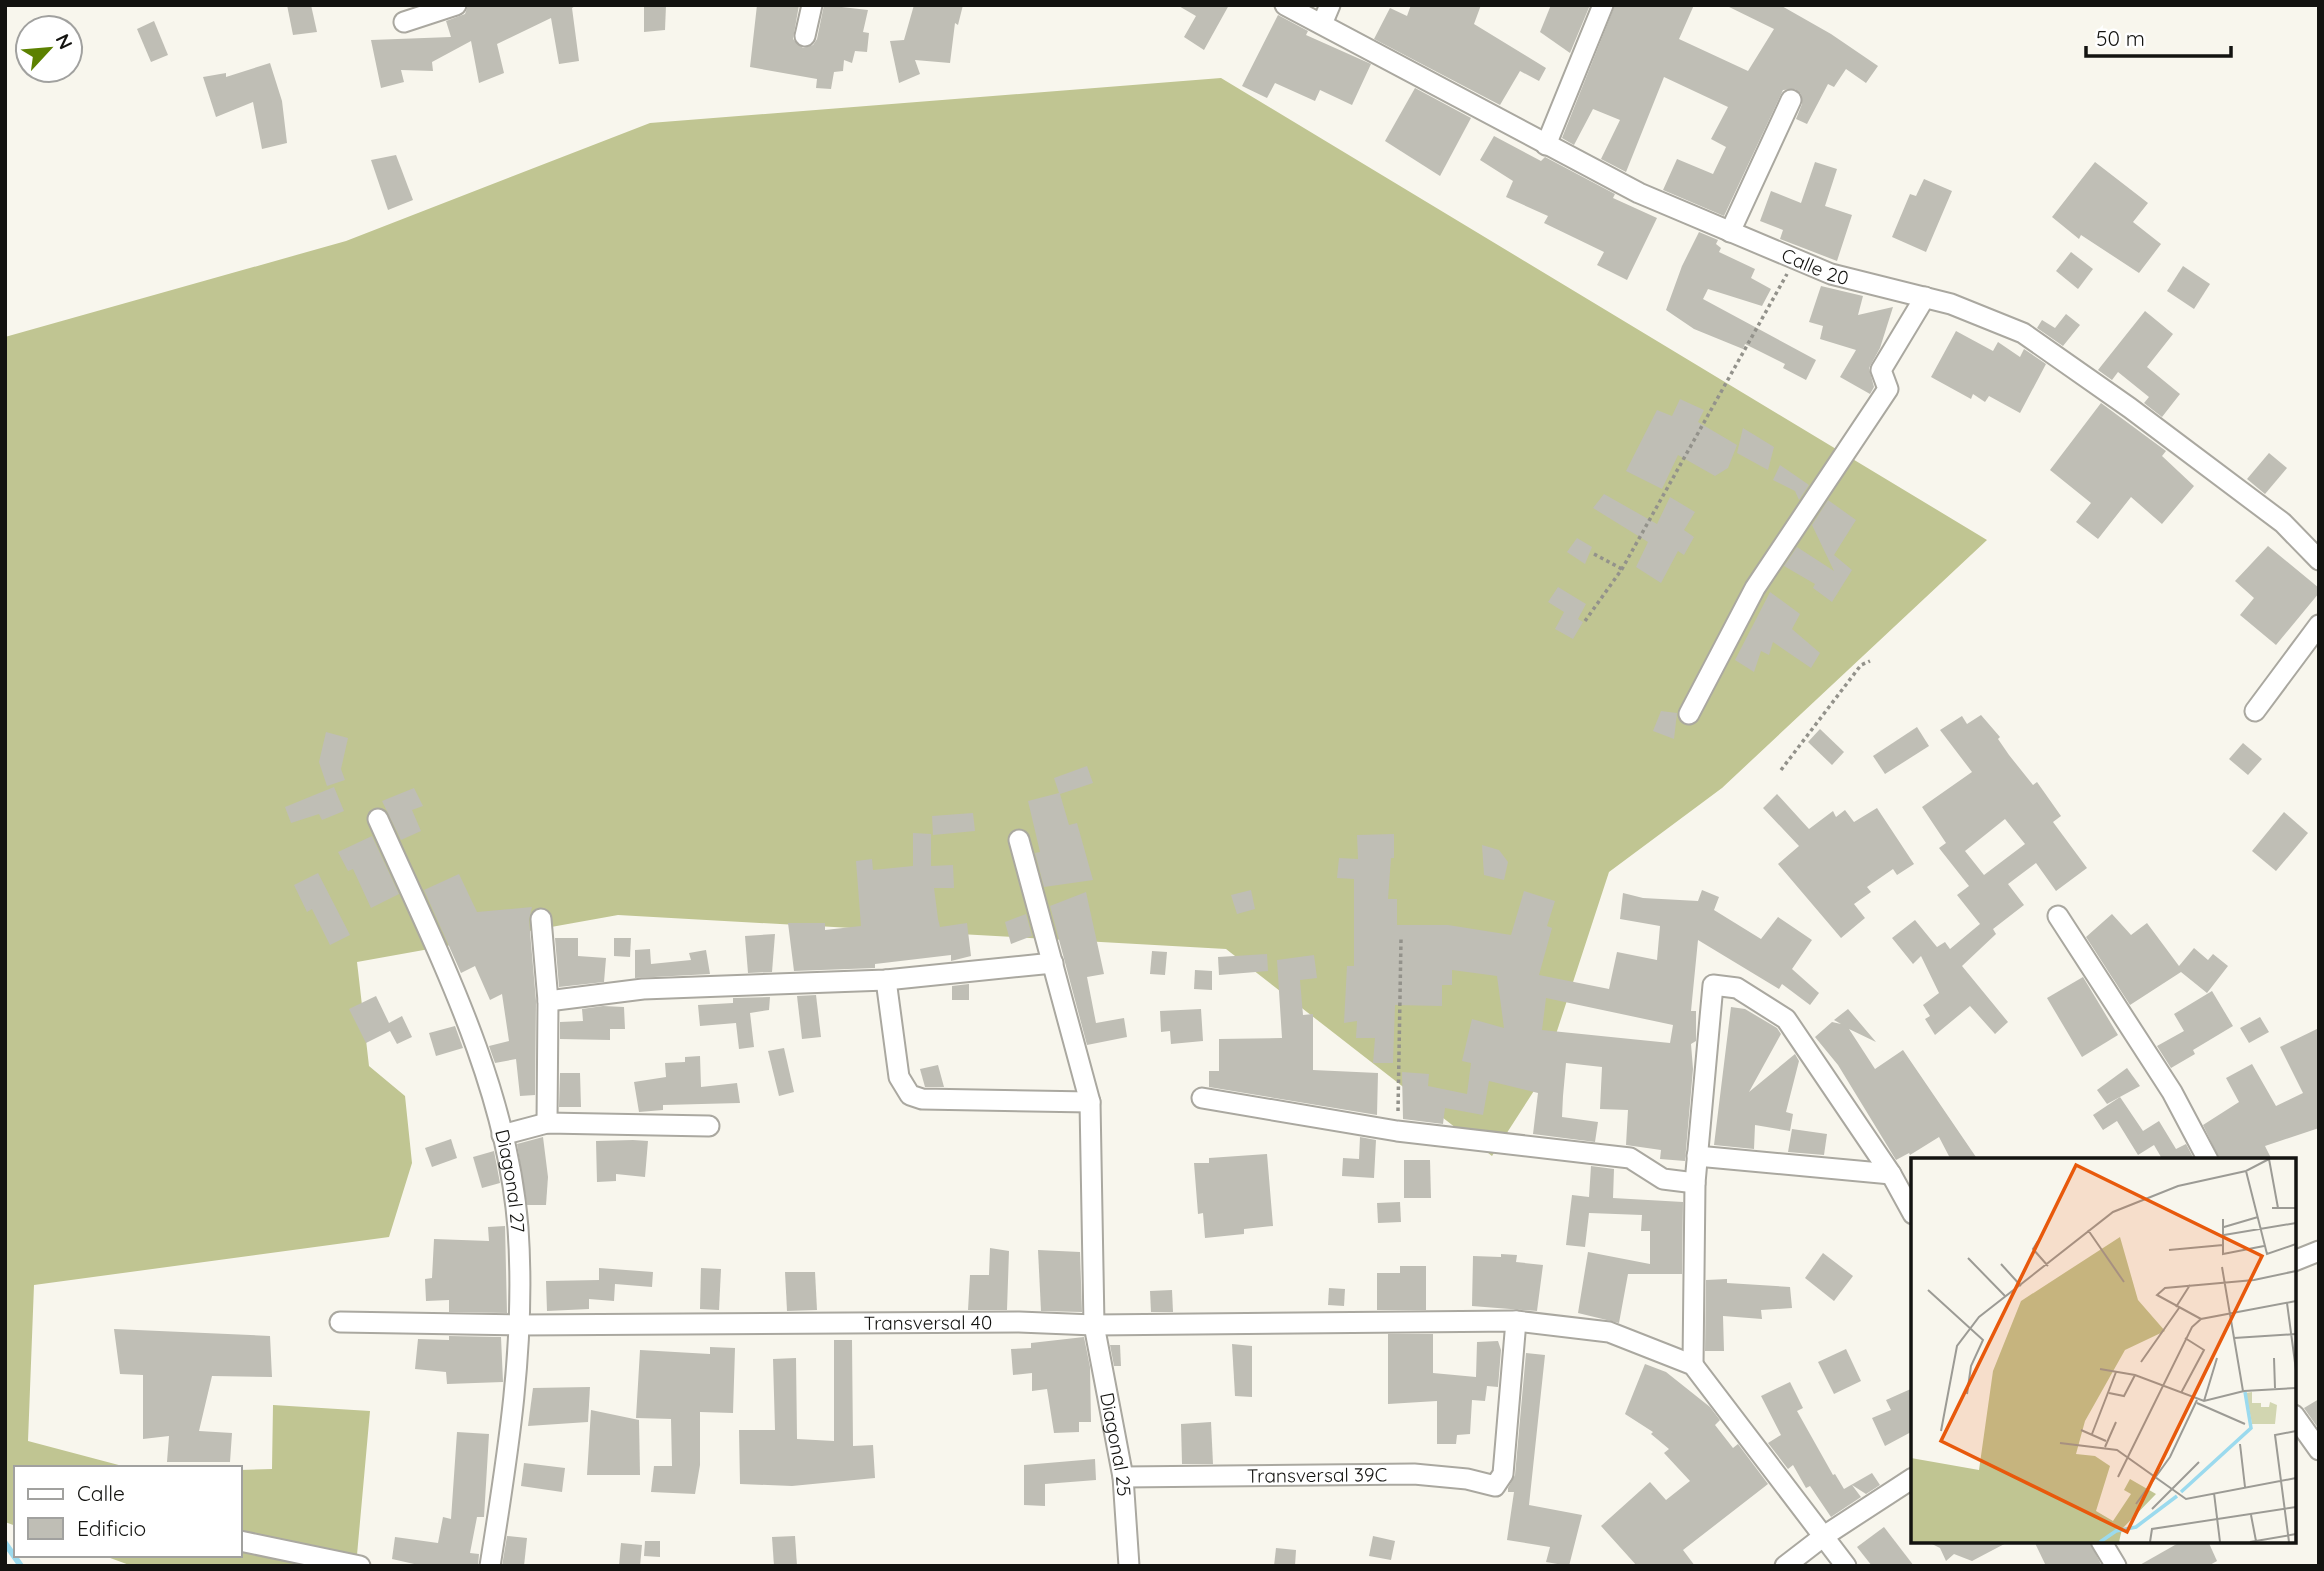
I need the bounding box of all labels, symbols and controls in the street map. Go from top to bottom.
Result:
north arrow [14,14,84,84]
scale bar [2086,14,2231,58]
text: 50 m [2096,25,2145,51]
text: N [50,30,78,53]
street label: Calle 20 [1778,243,1851,290]
street label: Diagonal 27 [490,1127,530,1234]
inset map [1911,1158,2296,1543]
street label: Transversal 40 [864,1310,992,1335]
street label: Diagonal 25 [1095,1390,1136,1497]
street label: Transversal 39C [1247,1462,1387,1488]
legend [14,1466,242,1557]
text: Calle [77,1480,125,1506]
text: Edificio [77,1515,146,1541]

